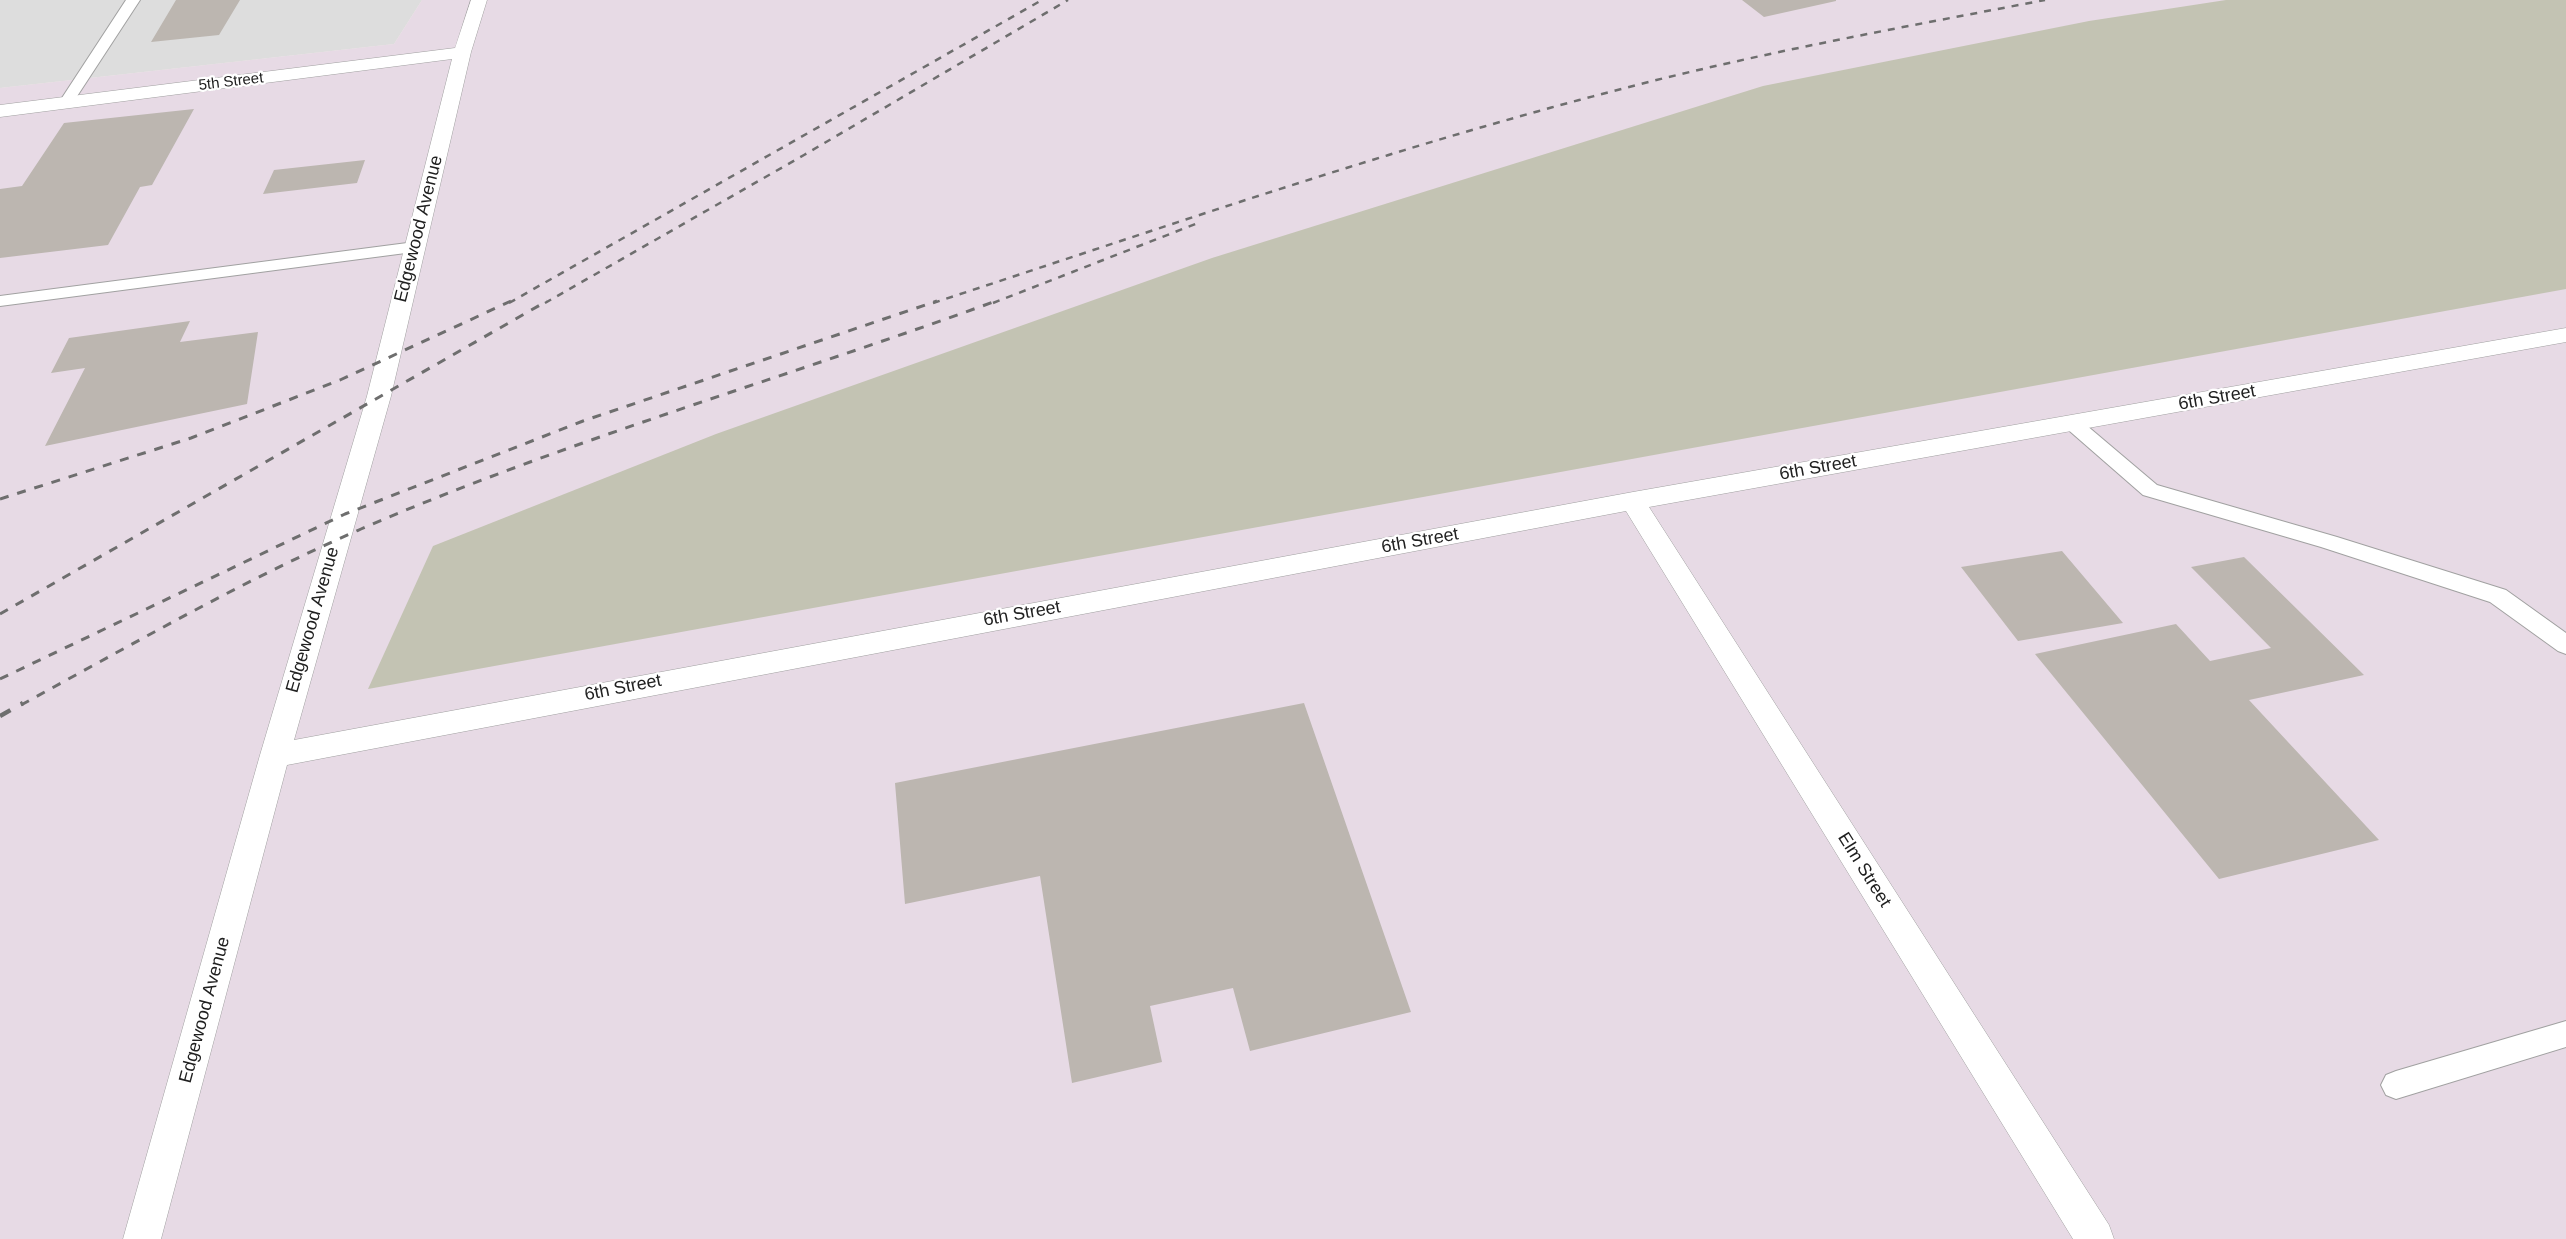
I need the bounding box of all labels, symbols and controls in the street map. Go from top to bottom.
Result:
street label: 5th Street [198,69,264,95]
street label: Edgewood Avenue [390,153,448,305]
street label: 6th Street [2177,381,2257,415]
street label: 6th Street [1778,451,1858,485]
street label: 6th Street [1380,524,1460,558]
street label: Edgewood Avenue [282,545,344,695]
street label: 6th Street [982,597,1062,631]
street label: 6th Street [583,670,663,706]
street label: Elm Street [1833,829,1895,911]
street label: Edgewood Avenue [175,934,235,1086]

